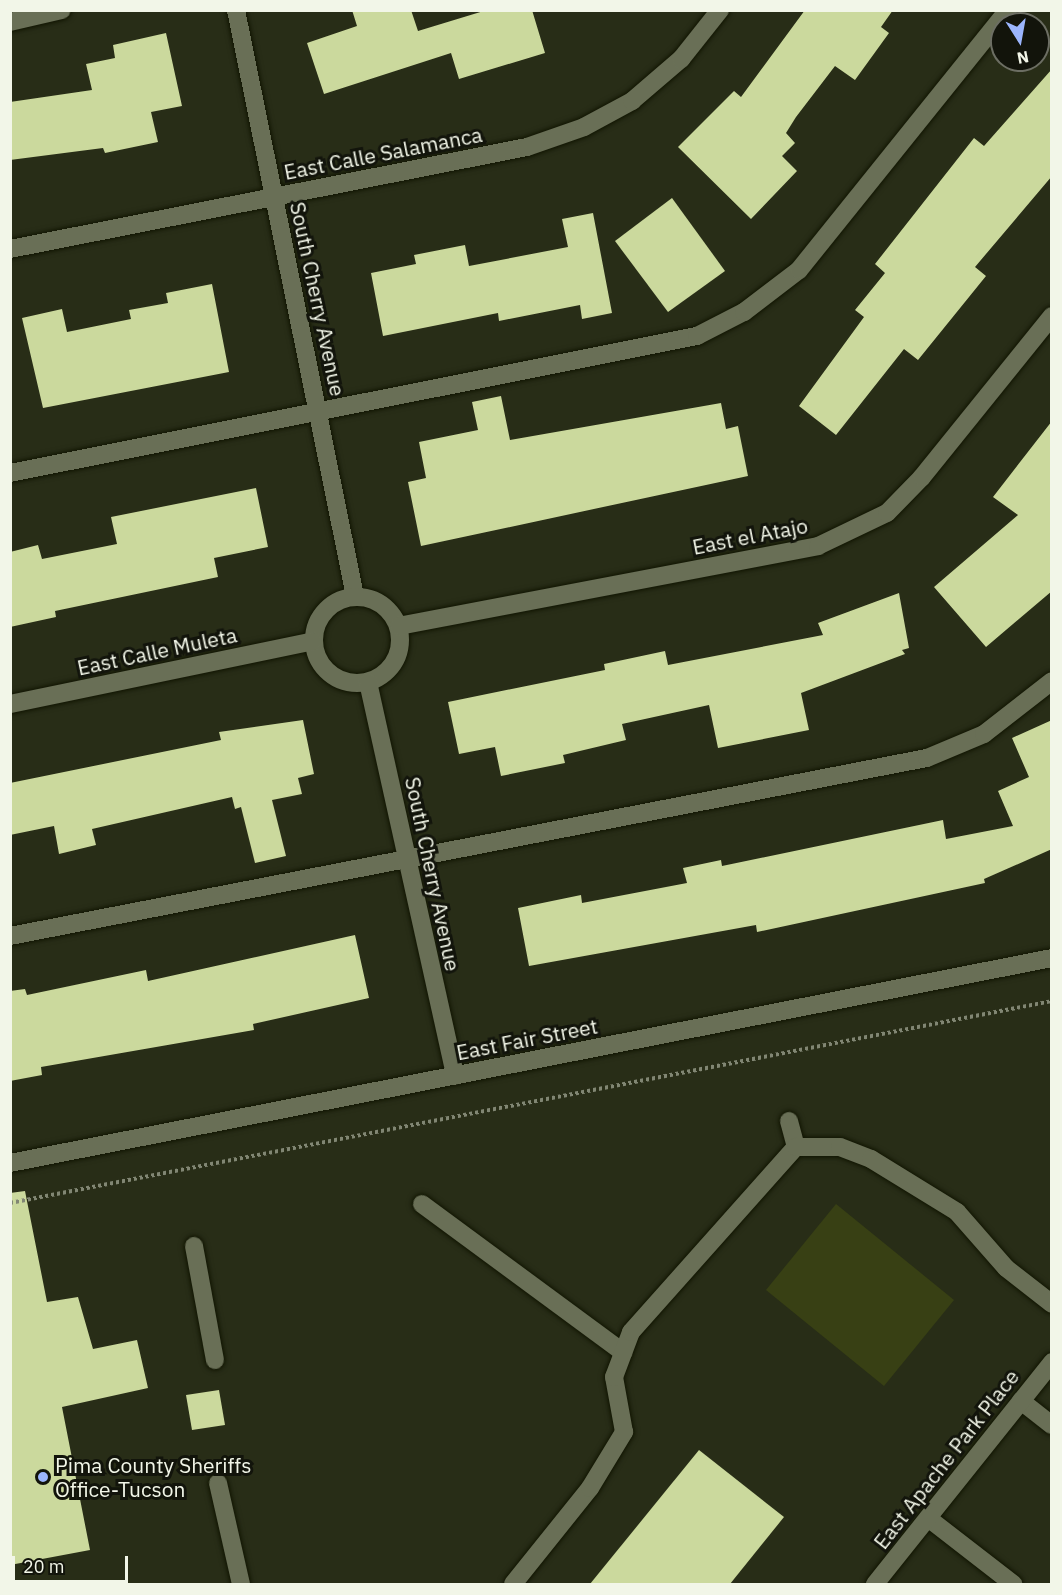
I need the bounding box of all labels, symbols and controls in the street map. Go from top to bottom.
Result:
north arrow [990,12,1050,72]
text: N [1015,47,1031,69]
street label: East Calle Salamanca [282,121,484,185]
street label: South Cherry Avenue [285,200,351,398]
street label: East el Atajo [690,512,810,560]
street label: East Calle Muleta [75,622,239,680]
street label: South Cherry Avenue [400,775,466,973]
street label: East Fair Street [454,1013,600,1065]
street label: East Apache Park Place [868,1364,1024,1554]
place label: Pima County Sheriffs Office-Tucson [55,1452,251,1502]
marker: Pima County Sheriffs Office-Tucson [36,1470,50,1484]
scale bar [15,1544,130,1582]
text: 20 m [23,1555,65,1578]

